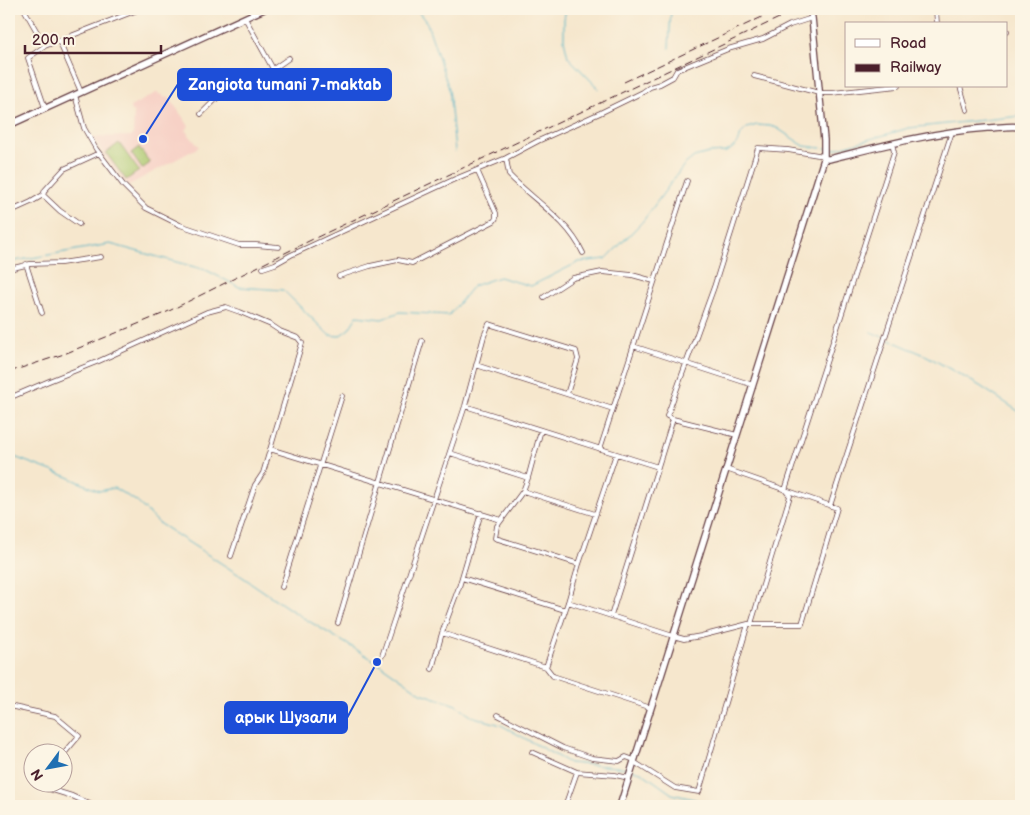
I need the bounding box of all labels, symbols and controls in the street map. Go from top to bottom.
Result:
scale bar [25,22,161,54]
legend [845,22,1008,88]
text: 200 m [32,31,75,50]
text: Road [890,34,926,53]
text: Railway [890,58,941,77]
callout: Zangiota tumani 7-maktab [178,69,391,100]
text: Zangiota tumani 7-maktab [188,76,382,95]
callout: арык Шузали [225,702,347,733]
text: арык Шузали [235,709,337,728]
north arrow [22,742,72,792]
text: N [27,766,47,784]

